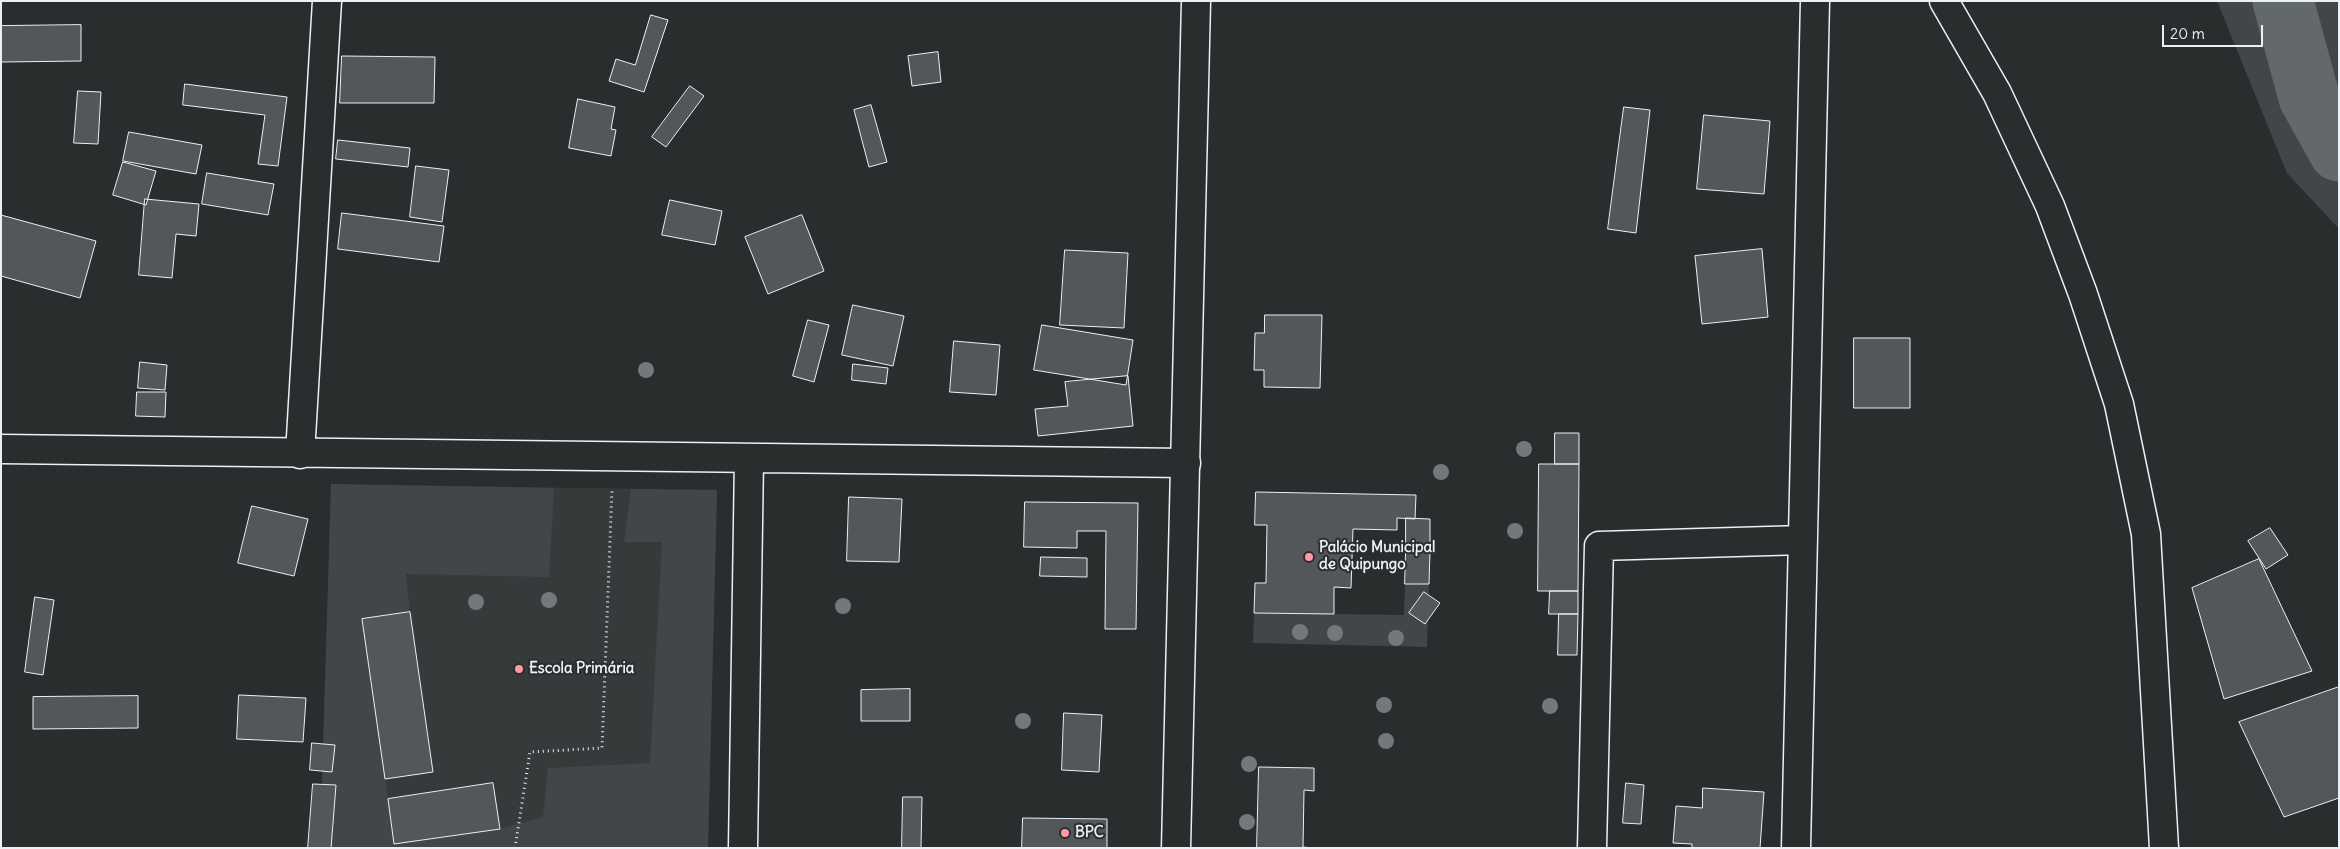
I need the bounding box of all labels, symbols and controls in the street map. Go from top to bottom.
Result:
scale bar [2165,15,2266,47]
text: 20 m [2170,24,2205,43]
place label: Palácio Municipal de Quipungo [1319,539,1435,574]
marker: Palácio Municipal de Quipungo [1303,551,1315,563]
place label: Escola Primária [529,660,634,678]
marker: Escola Primária [513,663,525,675]
place label: BPC [1075,824,1104,842]
marker: BPC [1059,827,1071,839]

